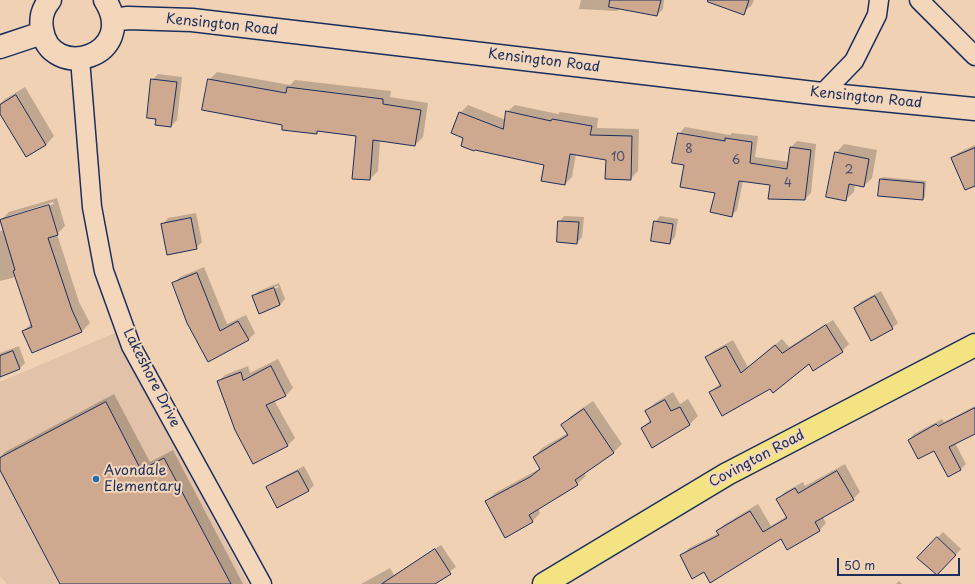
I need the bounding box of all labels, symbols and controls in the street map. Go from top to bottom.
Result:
street label: Kensington Road [165,11,279,39]
street label: Kensington Road [487,46,601,76]
street label: Kensington Road [809,84,923,112]
house number: 8 [685,143,693,157]
house number: 10 [611,151,625,165]
house number: 6 [732,154,740,168]
house number: 2 [845,164,853,178]
house number: 4 [784,177,792,191]
street label: Lakeshore Drive [119,326,183,430]
street label: Covington Road [706,427,808,491]
place label: Avondale Elementary [104,463,182,496]
marker: Avondale Elementary [91,474,101,484]
scale bar [839,550,962,576]
text: 50 m [844,556,875,574]

